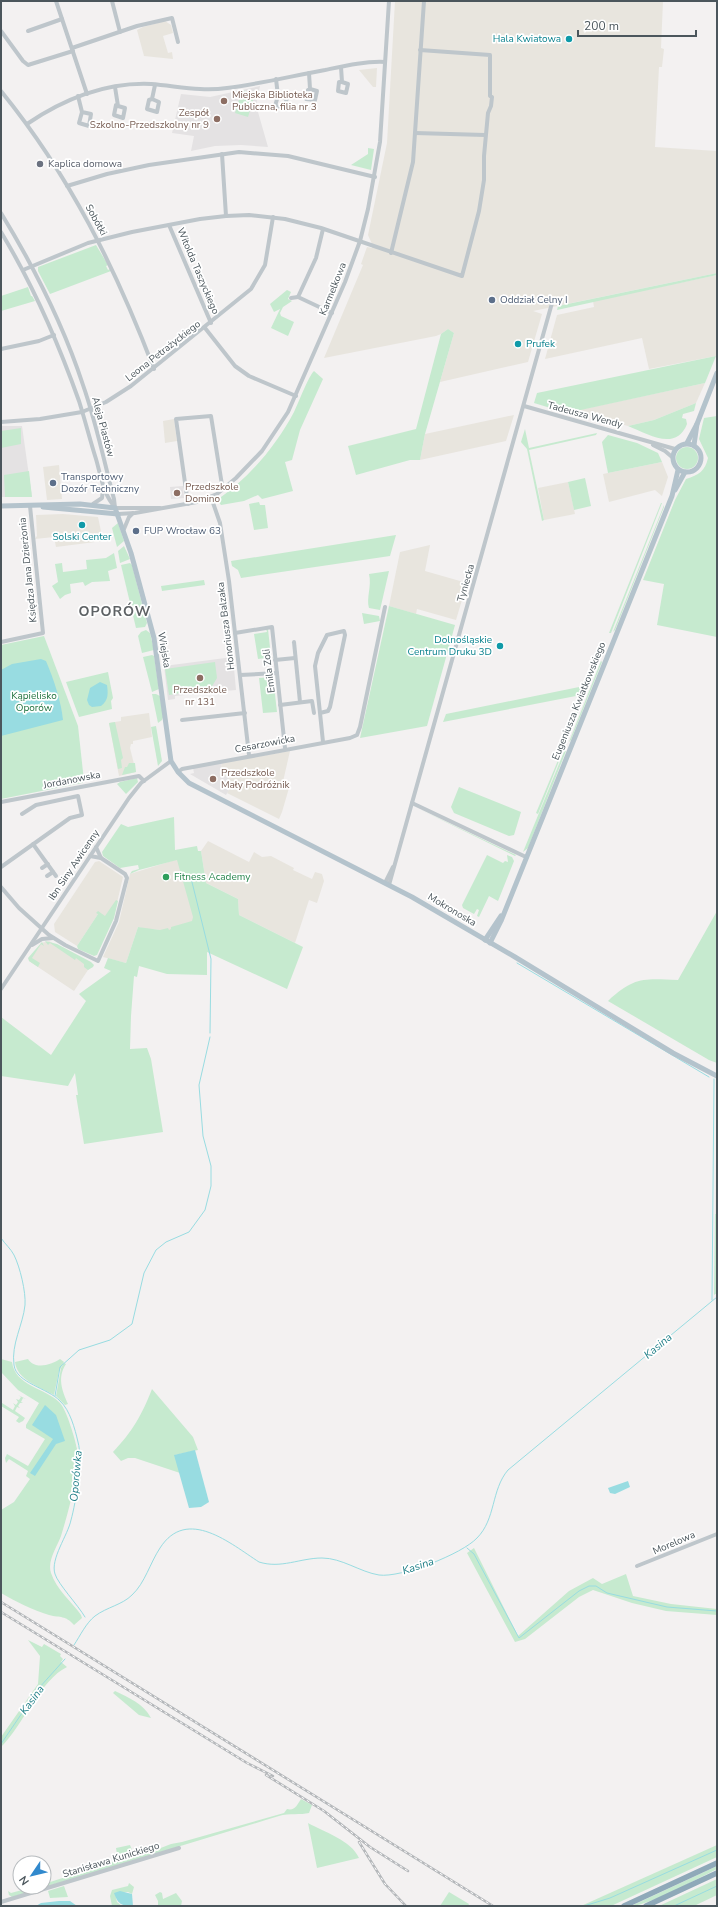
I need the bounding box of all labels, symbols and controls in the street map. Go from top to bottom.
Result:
scale bar [578,12,696,38]
text: 200 m [584,18,619,34]
place label: Hala Kwiatowa [493,32,561,46]
marker: Hala Kwiatowa [564,34,574,44]
place label: Miejska Biblioteka Publiczna, filia nr 3 [232,88,317,114]
marker: Miejska Biblioteka Publiczna, filia nr 3 [219,96,229,106]
place label: Zespół Szkolno-Przedszkolny nr 9 [90,106,209,132]
marker: Zespół Szkolno-Przedszkolny nr 9 [212,114,222,124]
place label: Kaplica domowa [48,157,122,171]
marker: Kaplica domowa [35,159,45,169]
street label: Sobótki [82,202,110,238]
street label: Witolda Taszyckiego [173,226,223,317]
street label: Karmelkowa [316,260,350,318]
place label: Oddział Celny I [500,293,568,307]
marker: Oddział Celny I [487,295,497,305]
street label: Leona Petrażyckiego [122,317,204,385]
place label: Prufek [526,337,556,351]
marker: Prufek [513,339,523,349]
street label: Aleja Piastów [88,395,118,459]
street label: Tadeusza Wendy [546,398,625,432]
place label: Transportowy Dozór Techniczny [61,470,140,496]
marker: Transportowy Dozór Techniczny [48,478,58,488]
place label: Przedszkole Domino [185,480,239,506]
marker: Przedszkole Domino [172,488,182,498]
street label: Księdza Jana Dzierżonia [16,517,40,623]
marker: Solski Center [77,520,87,530]
place label: FUP Wrocław 63 [144,524,221,538]
marker: FUP Wrocław 63 [131,526,141,536]
place label: Solski Center [52,530,112,544]
street label: Tyniecka [454,562,478,604]
street label: Honoriusza Balzaka [214,581,238,671]
district label: OPORÓW [79,602,151,621]
street label: Wiejska [154,631,174,669]
place label: Dolnośląskie Centrum Druku 3D [408,633,492,659]
street label: Eugeniusza Kwiatkowskiego [549,639,609,762]
marker: Dolnośląskie Centrum Druku 3D [495,641,505,651]
street label: Emila Zoli [259,648,279,694]
marker: Przedszkole nr 131 [195,673,205,683]
place label: Przedszkole nr 131 [173,683,227,709]
park label: Kąpielisko Oporów [11,689,57,715]
street label: Cesarzowicka [234,731,296,757]
place label: Przedszkole Mały Podróżnik [221,766,291,792]
street label: Jordanowska [41,768,102,793]
marker: Przedszkole Mały Podróżnik [208,774,218,784]
street label: Ibn Siny Awicenny [45,826,103,903]
place label: Fitness Academy [174,870,251,884]
marker: Fitness Academy [161,872,171,882]
street label: Mokronoska [425,890,479,930]
water label: Kasina [641,1330,675,1362]
water label: Oporówka [66,1450,86,1502]
street label: Morelowa [651,1528,697,1558]
water label: Kasina [400,1554,436,1578]
water label: Kasina [16,1682,48,1718]
street label: Stanisława Kunickiego [61,1838,162,1881]
north arrow [12,1855,52,1895]
text: N [16,1873,33,1888]

